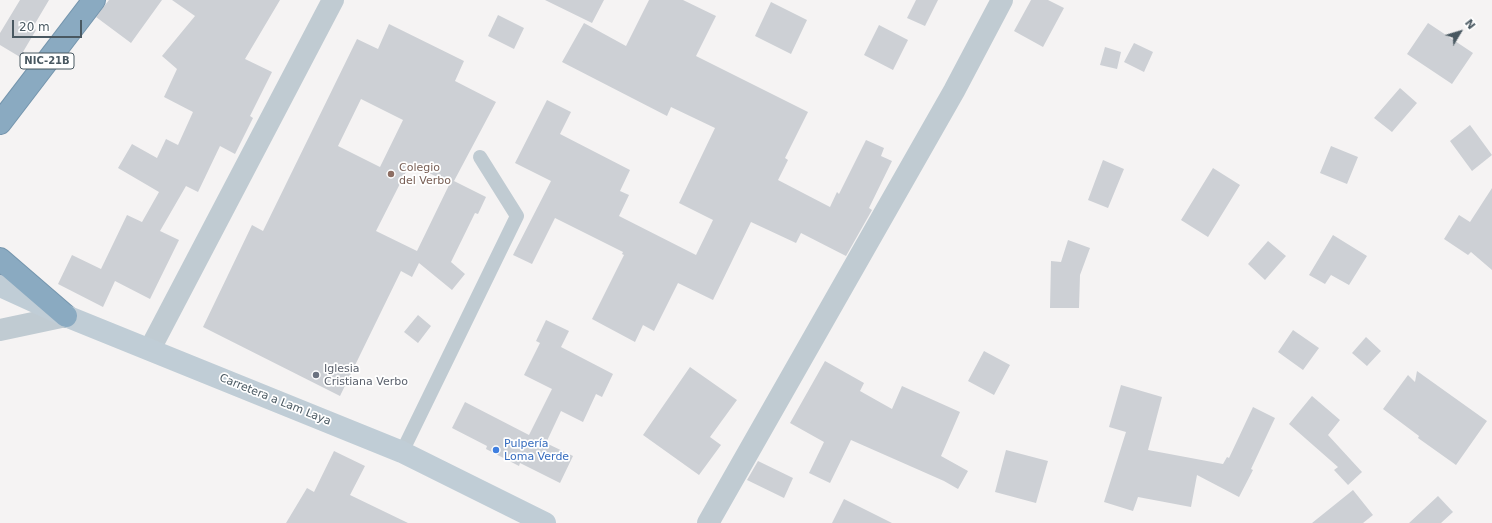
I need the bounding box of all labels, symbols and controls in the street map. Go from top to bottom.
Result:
scale bar [14,12,84,38]
north arrow [1440,12,1480,52]
text: N [1462,17,1478,32]
text: 20 m [19,20,50,34]
road number: NIC-21B [20,53,74,69]
place label: Colegio del Verbo [399,161,451,187]
marker: Colegio del Verbo [386,169,396,179]
place label: Iglesia Cristiana Verbo [324,362,408,388]
marker: Iglesia Cristiana Verbo [311,370,321,380]
street label: Carretera a Lam Laya [217,372,333,428]
place label: Pulpería Loma Verde [504,437,569,463]
marker: Pulpería Loma Verde [491,445,501,455]

